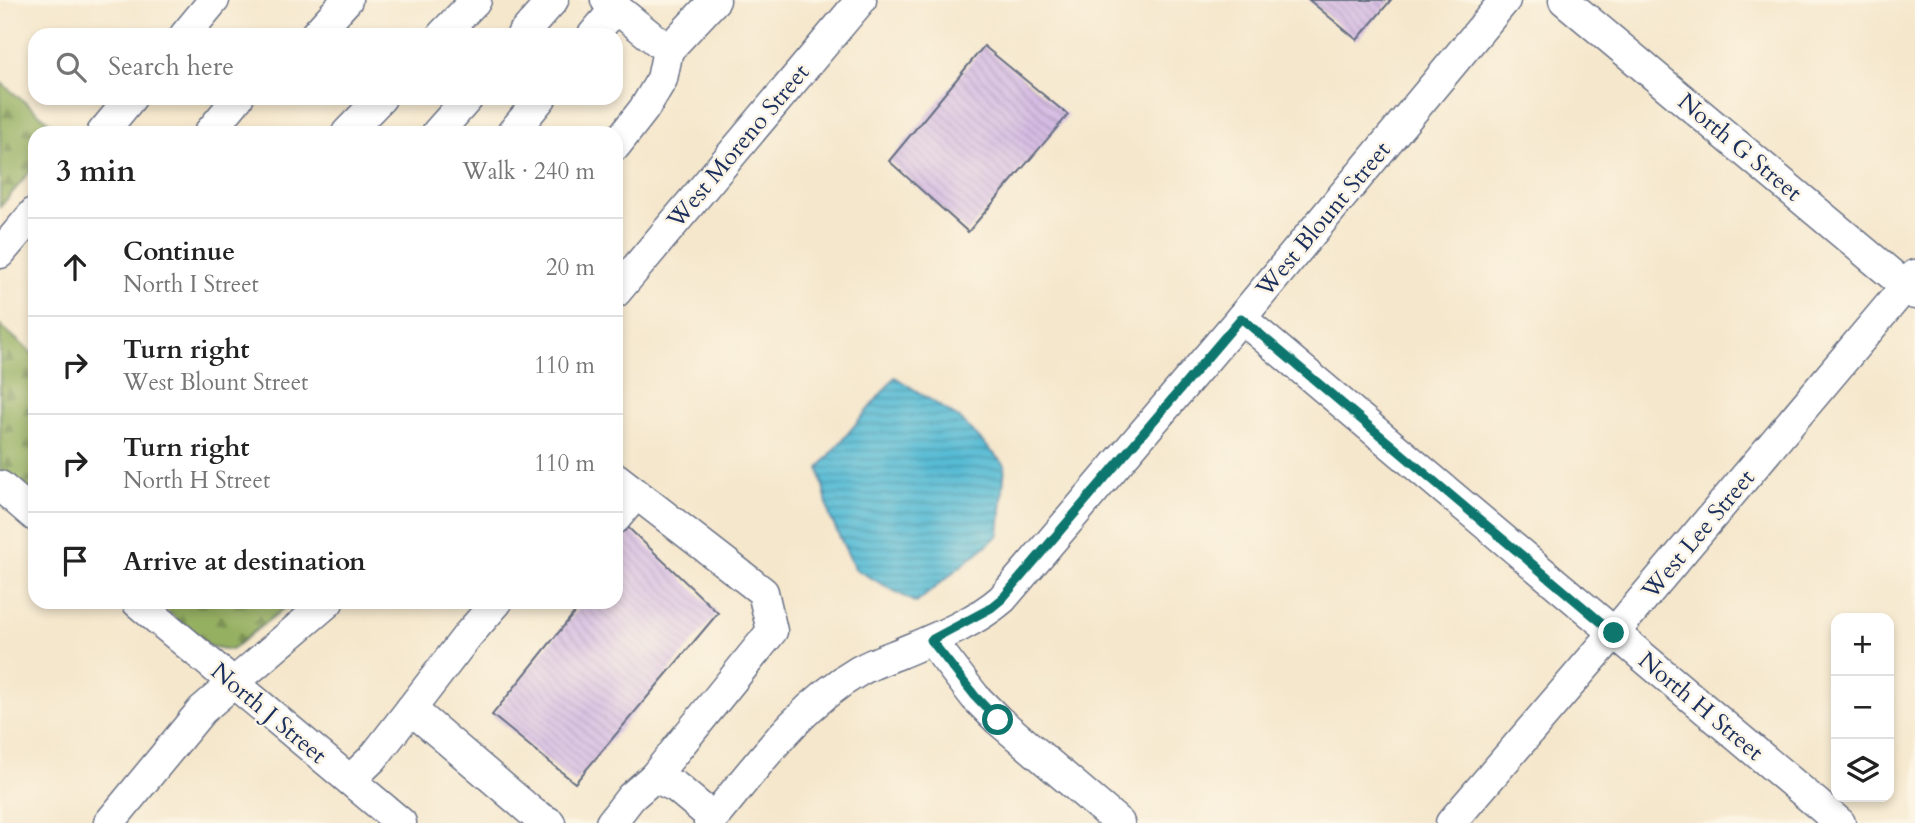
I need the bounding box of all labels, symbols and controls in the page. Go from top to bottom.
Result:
search box [28,28,623,105]
icon: search [52,48,90,86]
text: Search here [108,49,234,84]
street label: West Moreno Street [659,57,817,236]
street label: North G Street [1671,86,1809,209]
street label: West Blount Street [1248,134,1398,305]
text: 3 min [56,151,136,192]
text: Walk · 240 m [462,156,595,187]
text: Continue [123,234,235,269]
icon: ahead [56,248,94,286]
text: 20 m [546,252,595,283]
text: North I Street [123,269,259,300]
text: Turn right [123,332,250,367]
icon: right [56,346,94,384]
text: 110 m [534,350,595,381]
text: West Blount Street [123,367,308,398]
text: Turn right [123,430,250,465]
icon: right [56,444,94,482]
text: 110 m [534,448,595,479]
street label: West Lee Street [1634,462,1763,607]
text: North H Street [123,465,270,496]
icon: arrive [56,542,94,580]
text: Arrive at destination [123,544,366,579]
map controls [1831,613,1894,802]
button: + [1831,613,1894,676]
route end [1598,617,1629,648]
street label: North H Street [1631,644,1770,769]
street label: North J Street [204,655,334,772]
button: − [1831,676,1894,739]
route start [982,704,1013,735]
button: layers [1831,739,1894,802]

